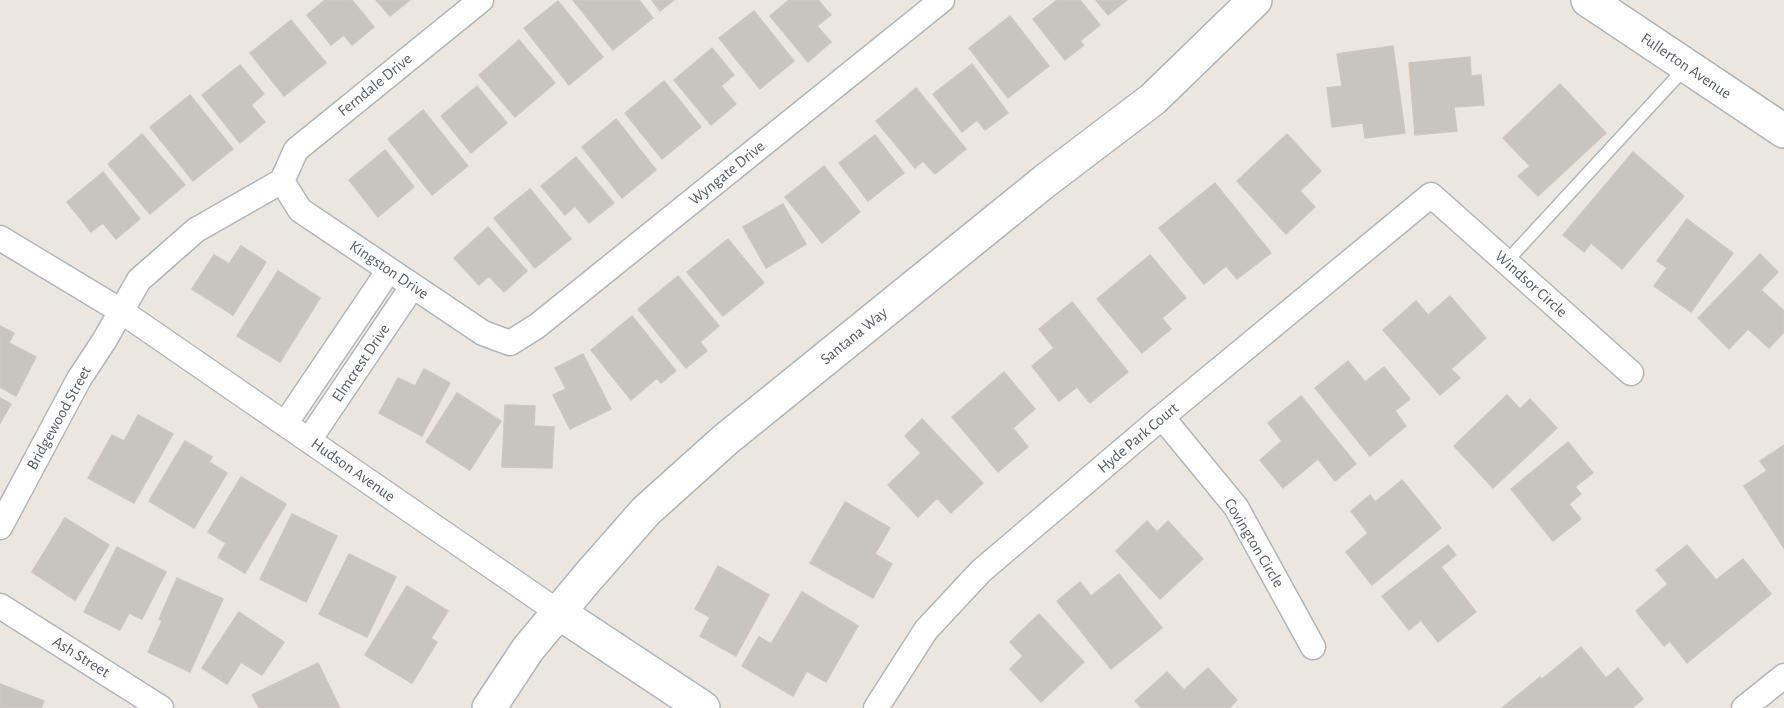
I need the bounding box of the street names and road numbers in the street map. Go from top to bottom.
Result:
street label: Fullerton Avenue [1637,29,1735,103]
street label: Ferndale Drive [334,49,416,121]
street label: Wyngate Drive [685,137,769,209]
street label: Kingston Drive [346,237,432,303]
street label: Windsor Circle [1491,246,1571,322]
street label: Santana Way [817,303,891,369]
street label: Elmcrest Drive [328,320,394,406]
street label: Bridgewood Street [23,363,95,473]
street label: Hyde Park Court [1094,399,1182,477]
street label: Hudson Avenue [307,434,399,506]
street label: Covington Circle [1220,495,1288,591]
street label: Ash Street [49,632,113,682]

